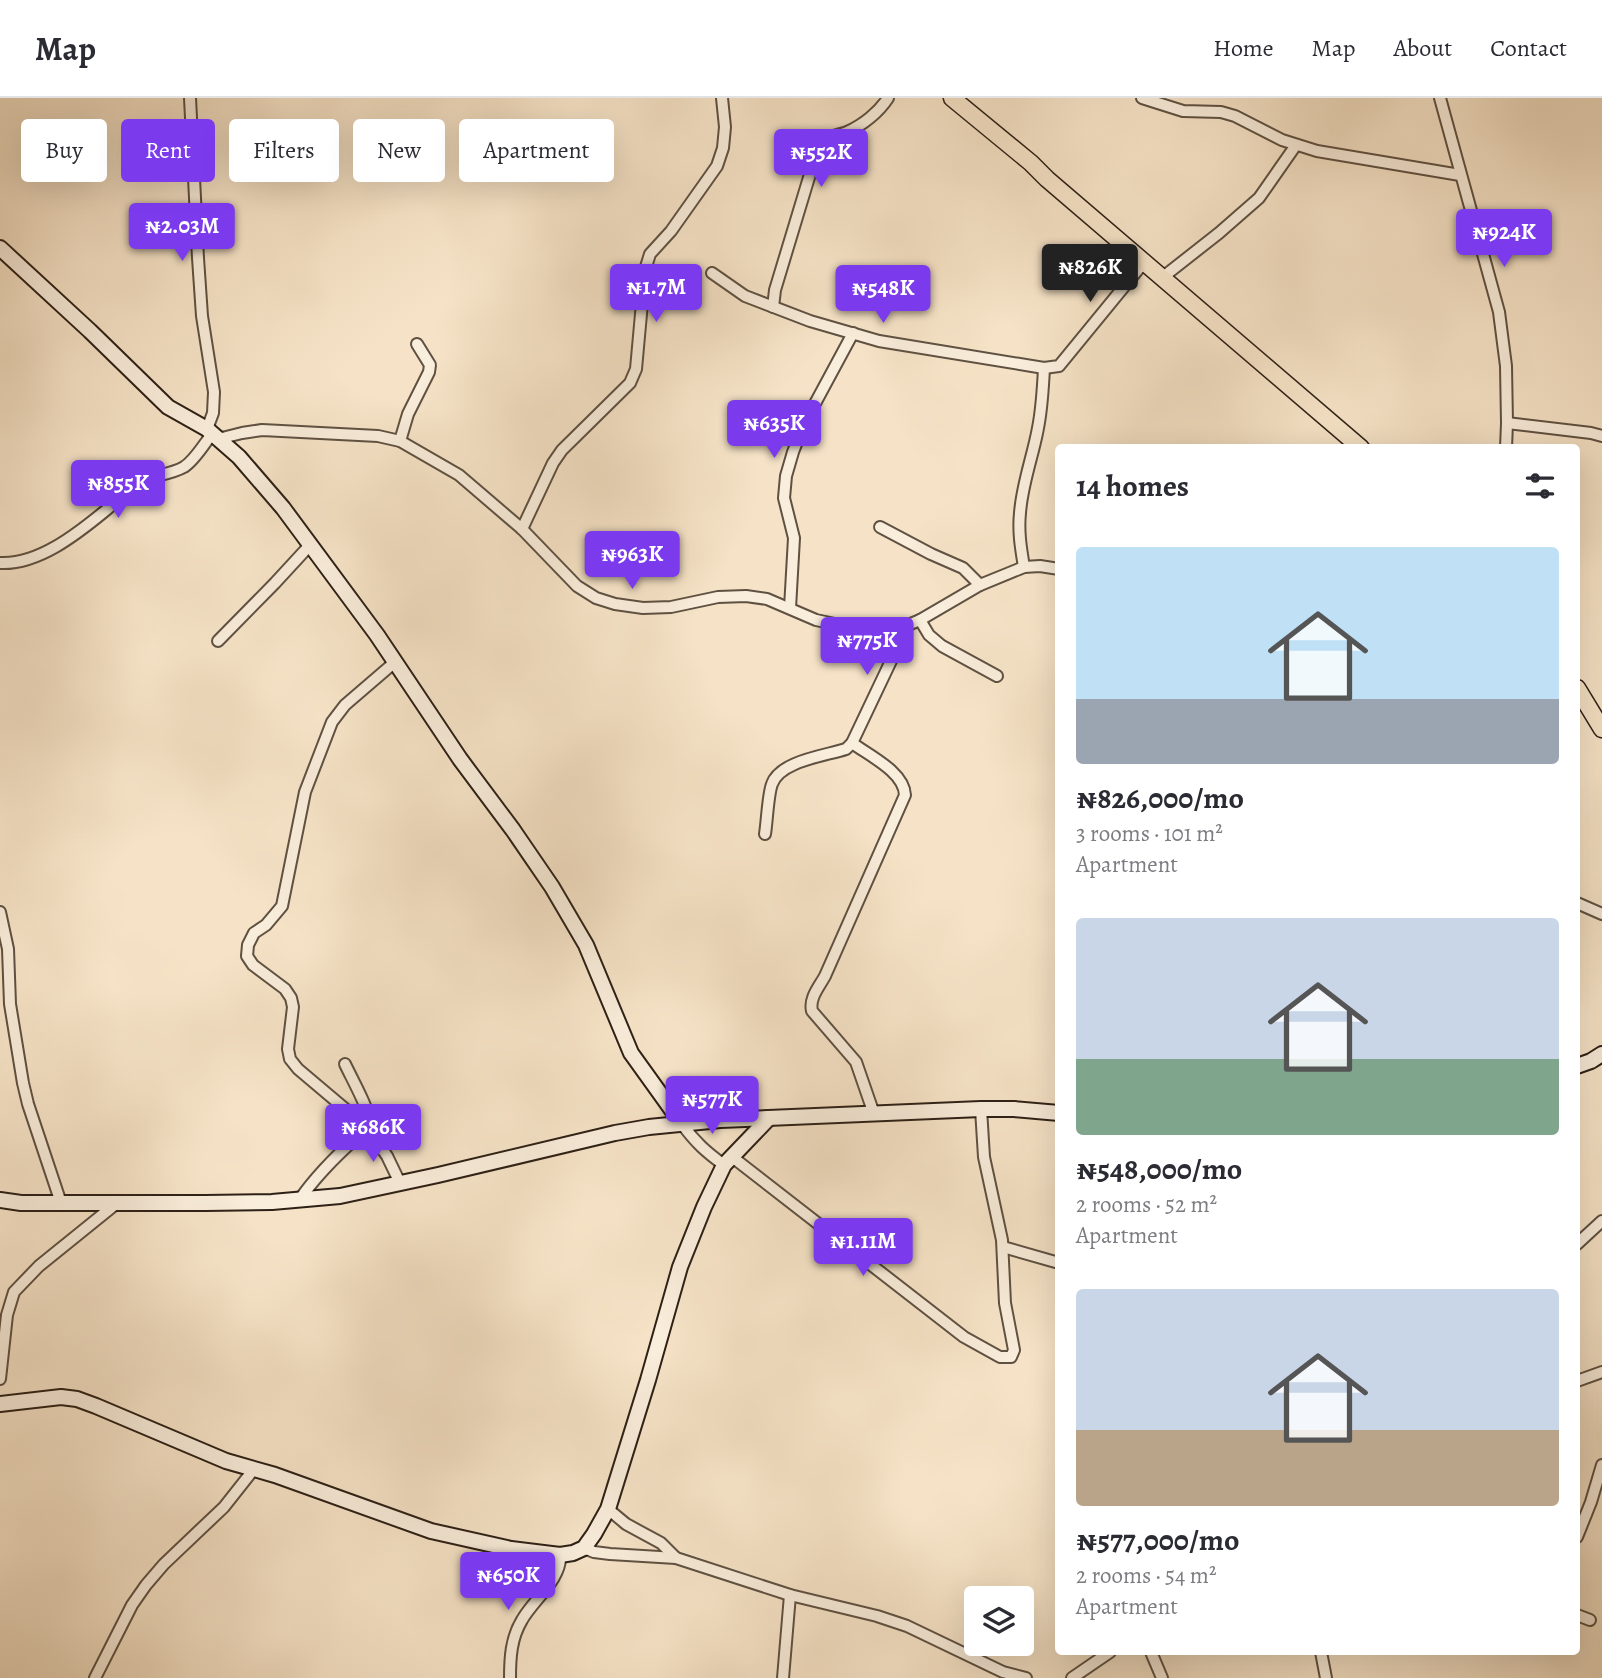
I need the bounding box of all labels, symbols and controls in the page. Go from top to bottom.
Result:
text: Map [35,26,96,71]
text: Home [1213,32,1274,64]
text: Map [1312,32,1356,64]
text: About [1394,32,1452,64]
text: Contact [1490,32,1567,64]
chip: Buy [21,119,107,182]
chip: Rent [121,119,215,182]
chip: Filters [229,119,339,182]
chip: New [353,119,445,182]
chip: Apartment [459,119,614,182]
pin: ₦552K [772,130,870,189]
text: ₦552K [790,136,852,167]
pin: ₦2.03M [125,204,239,263]
pin: ₦924K [1455,209,1553,269]
text: ₦2.03M [145,210,219,241]
text: ₦924K [1472,216,1536,247]
pin: ₦826K [1041,244,1139,304]
text: ₦826K [1058,251,1122,282]
pin: ₦1.7M [607,264,705,324]
pin: ₦548K [834,266,932,325]
text: ₦1.7M [626,271,686,302]
text: ₦548K [851,272,915,303]
pin: ₦635K [725,400,823,460]
text: ₦635K [743,407,805,438]
pin: ₦855K [69,460,167,520]
text: 14 homes [1076,466,1189,506]
text: ₦855K [87,467,149,498]
icon: filters [1521,467,1559,505]
pin: ₦963K [583,532,681,591]
text: ₦963K [601,538,663,569]
icon: home [1255,593,1381,719]
pin: ₦775K [818,618,916,677]
text: ₦775K [837,624,897,655]
text: ₦826,000/mo [1076,778,1244,818]
text: 3 rooms · 101 m² [1076,818,1223,849]
text: Apartment [1076,849,1178,880]
icon: home [1255,964,1381,1090]
pin: ₦577K [663,1076,761,1136]
text: ₦577K [682,1083,742,1114]
pin: ₦686K [324,1104,422,1164]
text: ₦686K [341,1111,405,1142]
text: ₦548,000/mo [1076,1149,1242,1189]
text: 2 rooms · 52 m² [1076,1189,1217,1220]
pin: ₦1.11M [806,1218,920,1278]
text: Apartment [1076,1220,1178,1251]
text: ₦1.11M [830,1225,896,1256]
icon: home [1255,1335,1381,1461]
text: ₦577,000/mo [1076,1520,1239,1560]
pin: ₦650K [459,1552,557,1612]
text: ₦650K [476,1559,540,1590]
text: 2 rooms · 54 m² [1076,1560,1217,1591]
map controls [964,1586,1034,1656]
button: layers [964,1586,1034,1656]
text: Apartment [1076,1591,1178,1622]

